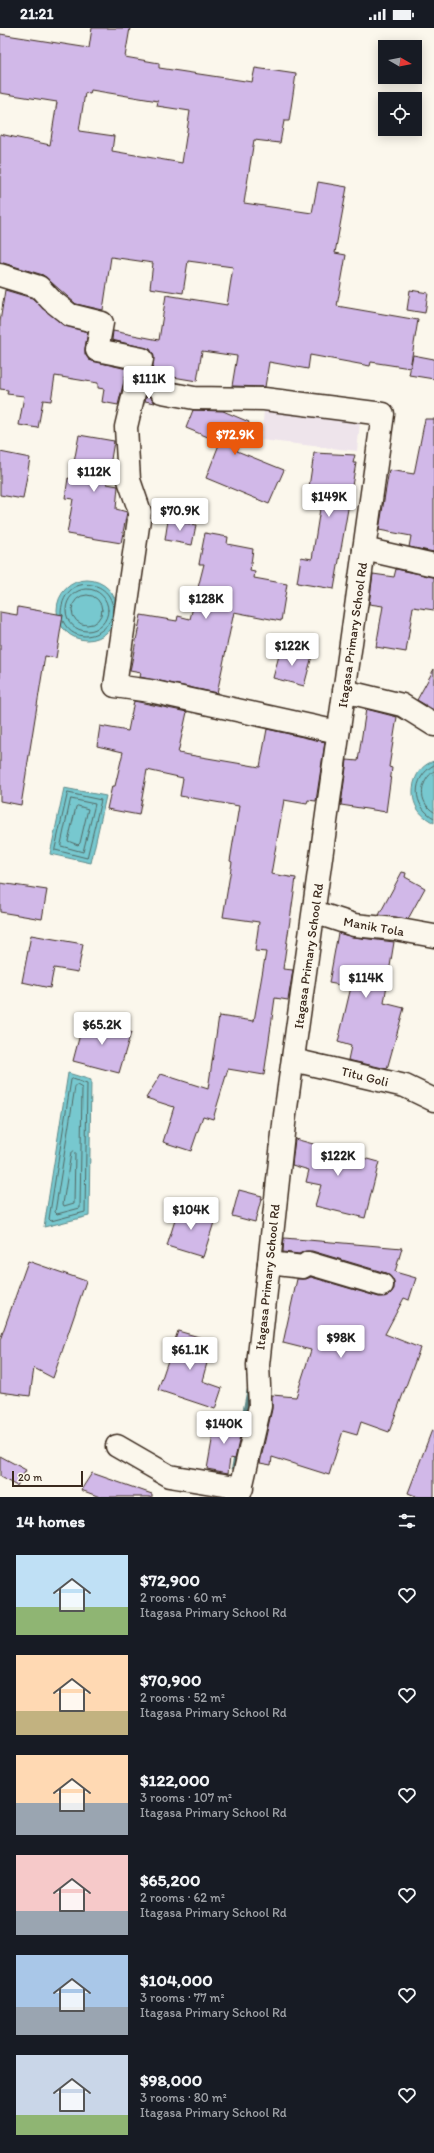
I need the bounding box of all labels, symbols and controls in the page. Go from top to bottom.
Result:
text: 21:21 [20,5,53,23]
north arrow [378,40,422,84]
map controls [378,40,422,136]
button: locate [378,92,422,136]
pin: $111K [121,366,177,400]
text: $111K [133,371,166,386]
pin: $72.9K [202,422,268,456]
text: $72.9K [216,427,254,442]
pin: $112K [66,459,122,493]
text: $112K [77,464,111,479]
pin: $149K [301,484,357,518]
text: $149K [311,489,347,504]
pin: $70.9K [147,498,213,532]
text: $70.9K [160,503,200,518]
street label: Itagasa Primary School Rd [335,561,370,709]
pin: $128K [178,586,234,620]
text: $128K [189,591,223,606]
pin: $122K [264,633,320,667]
text: $122K [275,638,309,653]
street label: Itagasa Primary School Rd [291,882,326,1030]
street label: Manik Tola [342,914,406,939]
pin: $114K [338,965,394,999]
text: $114K [349,970,383,985]
pin: $65.2K [69,1012,135,1046]
text: $65.2K [83,1017,121,1032]
street label: Titu Goli [340,1063,390,1090]
pin: $122K [310,1143,366,1177]
text: $122K [321,1148,355,1163]
pin: $104K [163,1197,219,1231]
text: $104K [173,1202,209,1217]
street label: Itagasa Primary School Rd [252,1203,283,1351]
pin: $98K [317,1325,365,1359]
text: $98K [327,1330,355,1345]
pin: $61.1K [157,1337,223,1371]
text: $61.1K [171,1342,209,1357]
pin: $140K [196,1411,252,1445]
text: $140K [206,1416,242,1431]
scale bar [12,1469,83,1488]
text: 20 m [18,1471,42,1484]
icon: filters [396,1510,418,1532]
text: 14 homes [16,1511,85,1531]
text: $72,900 [140,1570,200,1590]
icon: home [48,1571,96,1619]
icon: heart [396,1584,418,1606]
text: 2 rooms · 60 m² [140,1590,226,1605]
text: Itagasa Primary School Rd [140,1605,287,1620]
text: $70,900 [140,1670,201,1690]
icon: home [48,1671,96,1719]
icon: heart [396,1684,418,1706]
text: 2 rooms · 52 m² [140,1690,225,1705]
text: Itagasa Primary School Rd [140,1705,287,1720]
text: $122,000 [140,1770,210,1790]
icon: home [48,1771,96,1819]
icon: heart [396,1784,418,1806]
text: 3 rooms · 107 m² [140,1790,232,1805]
text: Itagasa Primary School Rd [140,1805,287,1820]
text: $65,200 [140,1870,200,1890]
icon: home [48,1871,96,1919]
icon: heart [396,1884,418,1906]
text: 2 rooms · 62 m² [140,1890,225,1905]
text: Itagasa Primary School Rd [140,1905,287,1920]
text: $104,000 [140,1970,213,1990]
icon: home [48,1971,96,2019]
icon: heart [396,1984,418,2006]
text: 3 rooms · 77 m² [140,1990,225,2005]
text: Itagasa Primary School Rd [140,2005,287,2020]
text: $98,000 [140,2070,202,2090]
icon: home [48,2071,96,2119]
icon: heart [396,2084,418,2106]
text: 3 rooms · 80 m² [140,2090,227,2105]
text: Itagasa Primary School Rd [140,2105,287,2120]

